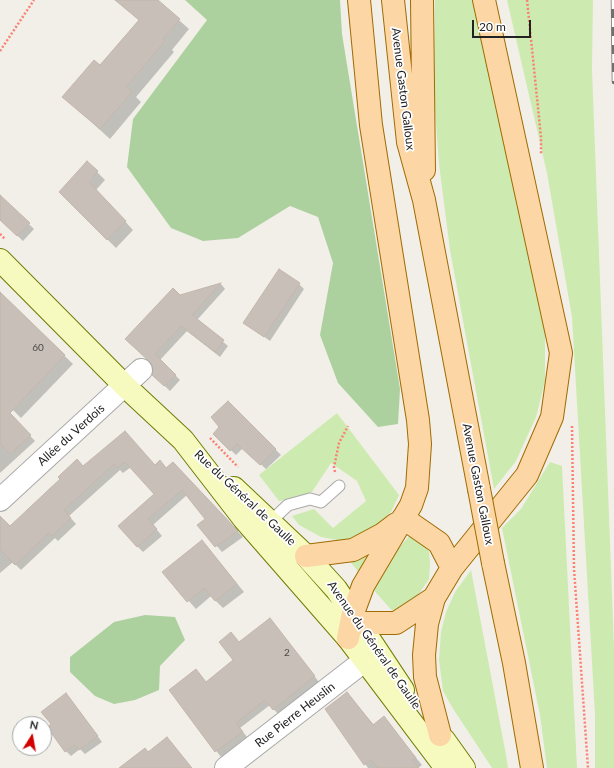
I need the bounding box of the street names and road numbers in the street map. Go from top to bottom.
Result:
street label: Avenue Gaston Galloux [388,27,418,151]
street label: Allée du Verdois [34,401,108,469]
street label: Avenue Gaston Galloux [459,422,497,546]
street label: Rue du Général de Gaulle [191,447,299,549]
street label: Avenue du Général de Gaulle [324,578,424,712]
street label: Rue Pierre Heuslin [252,679,338,751]

